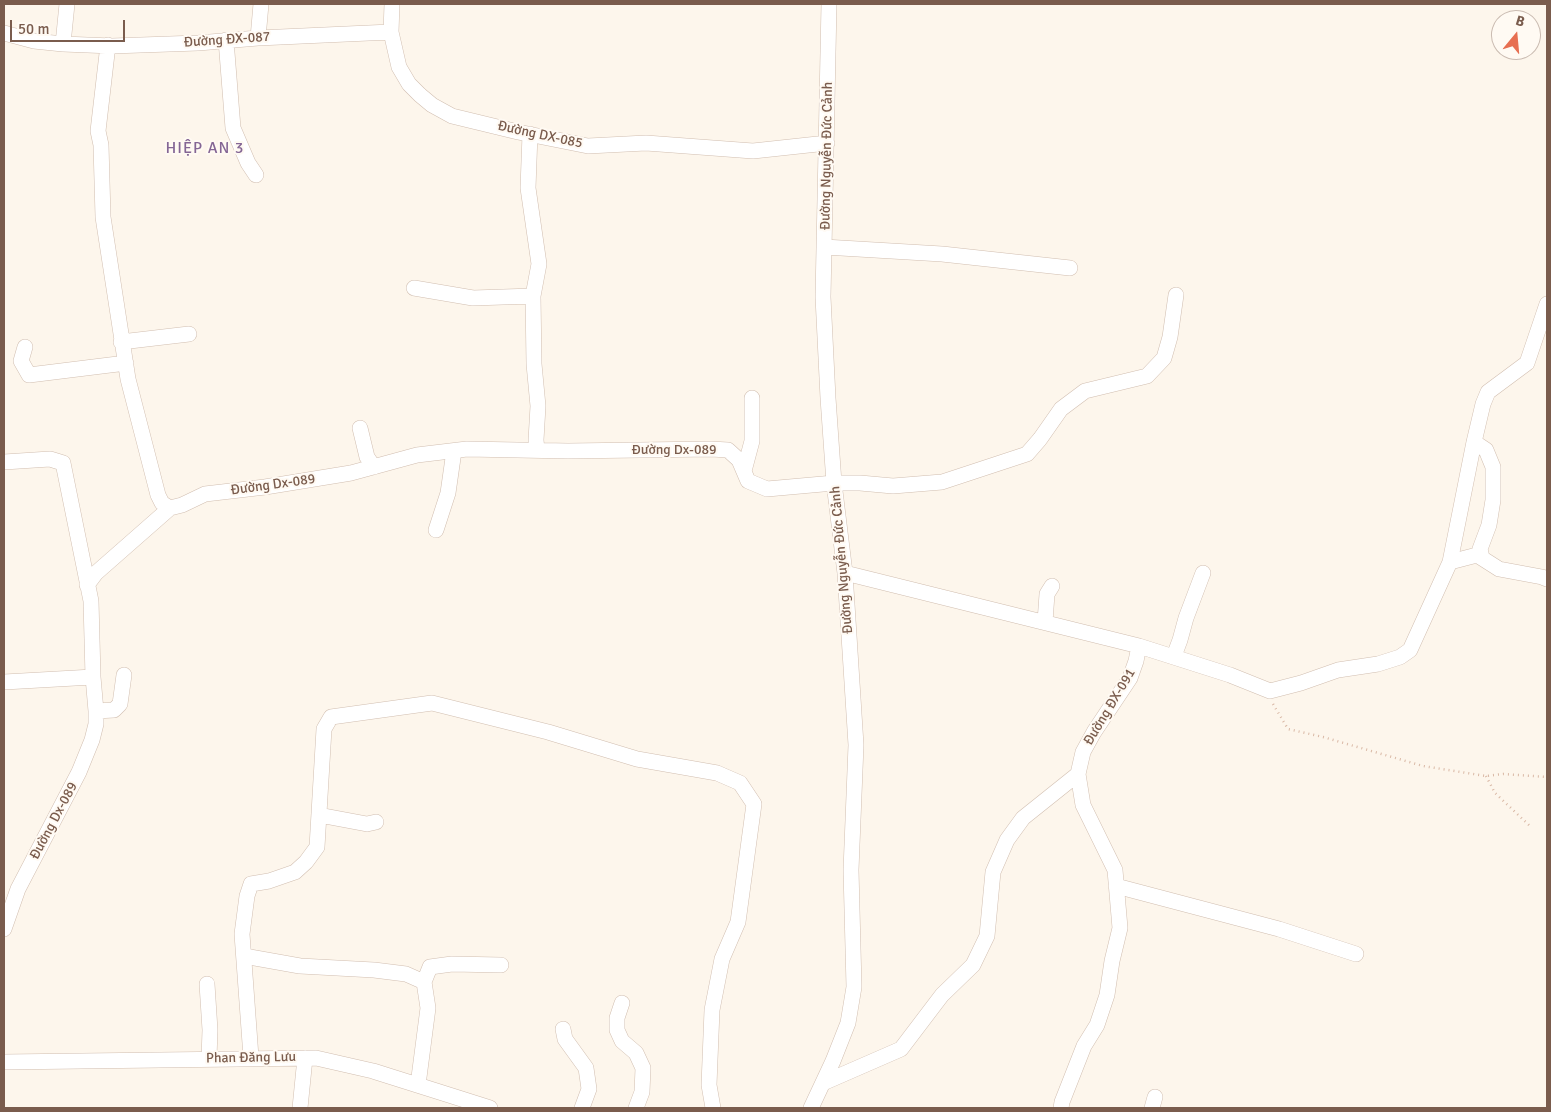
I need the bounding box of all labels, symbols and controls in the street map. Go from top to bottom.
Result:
scale bar [12,10,128,42]
north arrow [1491,10,1541,60]
text: B [1514,12,1527,31]
text: 50 m [18,20,49,38]
street label: Đường ĐX-087 [183,29,271,51]
street label: Đường Nguyễn Đức Cảnh [817,82,837,230]
street label: Đường DX-085 [496,118,584,152]
district label: HIỆP AN 3 [164,139,246,159]
street label: Đường Dx-089 [631,442,717,458]
street label: Đường Dx-089 [230,471,316,499]
street label: Đường Nguyễn Đức Cảnh [827,485,857,635]
street label: Đường ĐX-091 [1080,665,1140,749]
street label: Đường Dx-089 [27,779,81,863]
street label: Phan Đăng Lưu [206,1049,296,1067]

